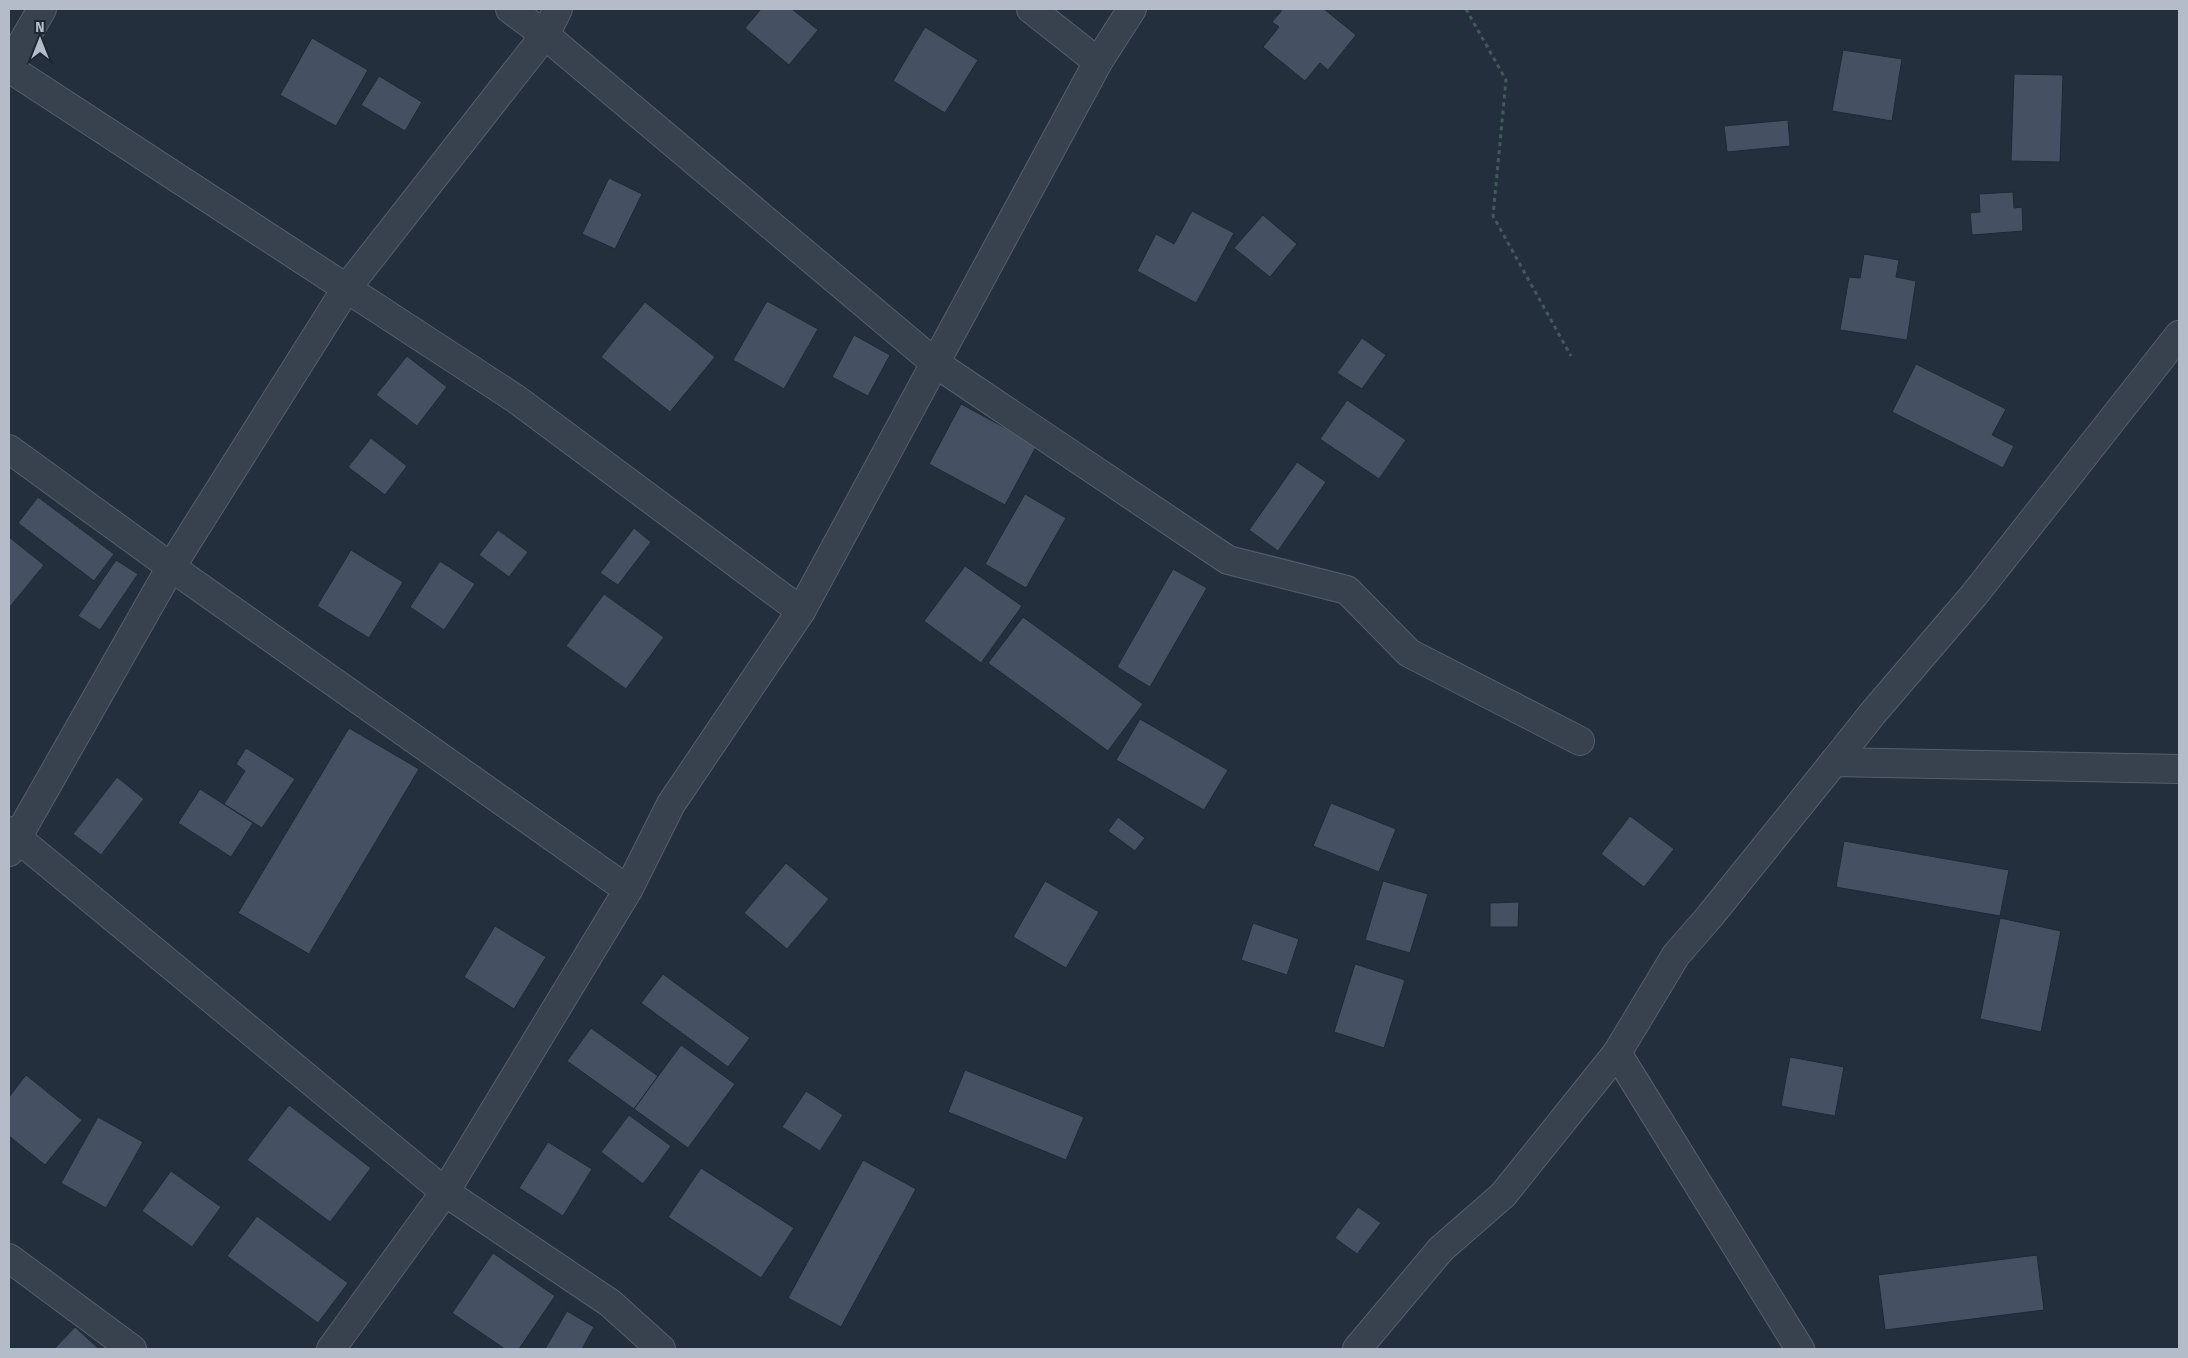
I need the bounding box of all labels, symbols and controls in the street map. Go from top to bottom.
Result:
north arrow [15,15,65,65]
text: N [35,19,45,36]

